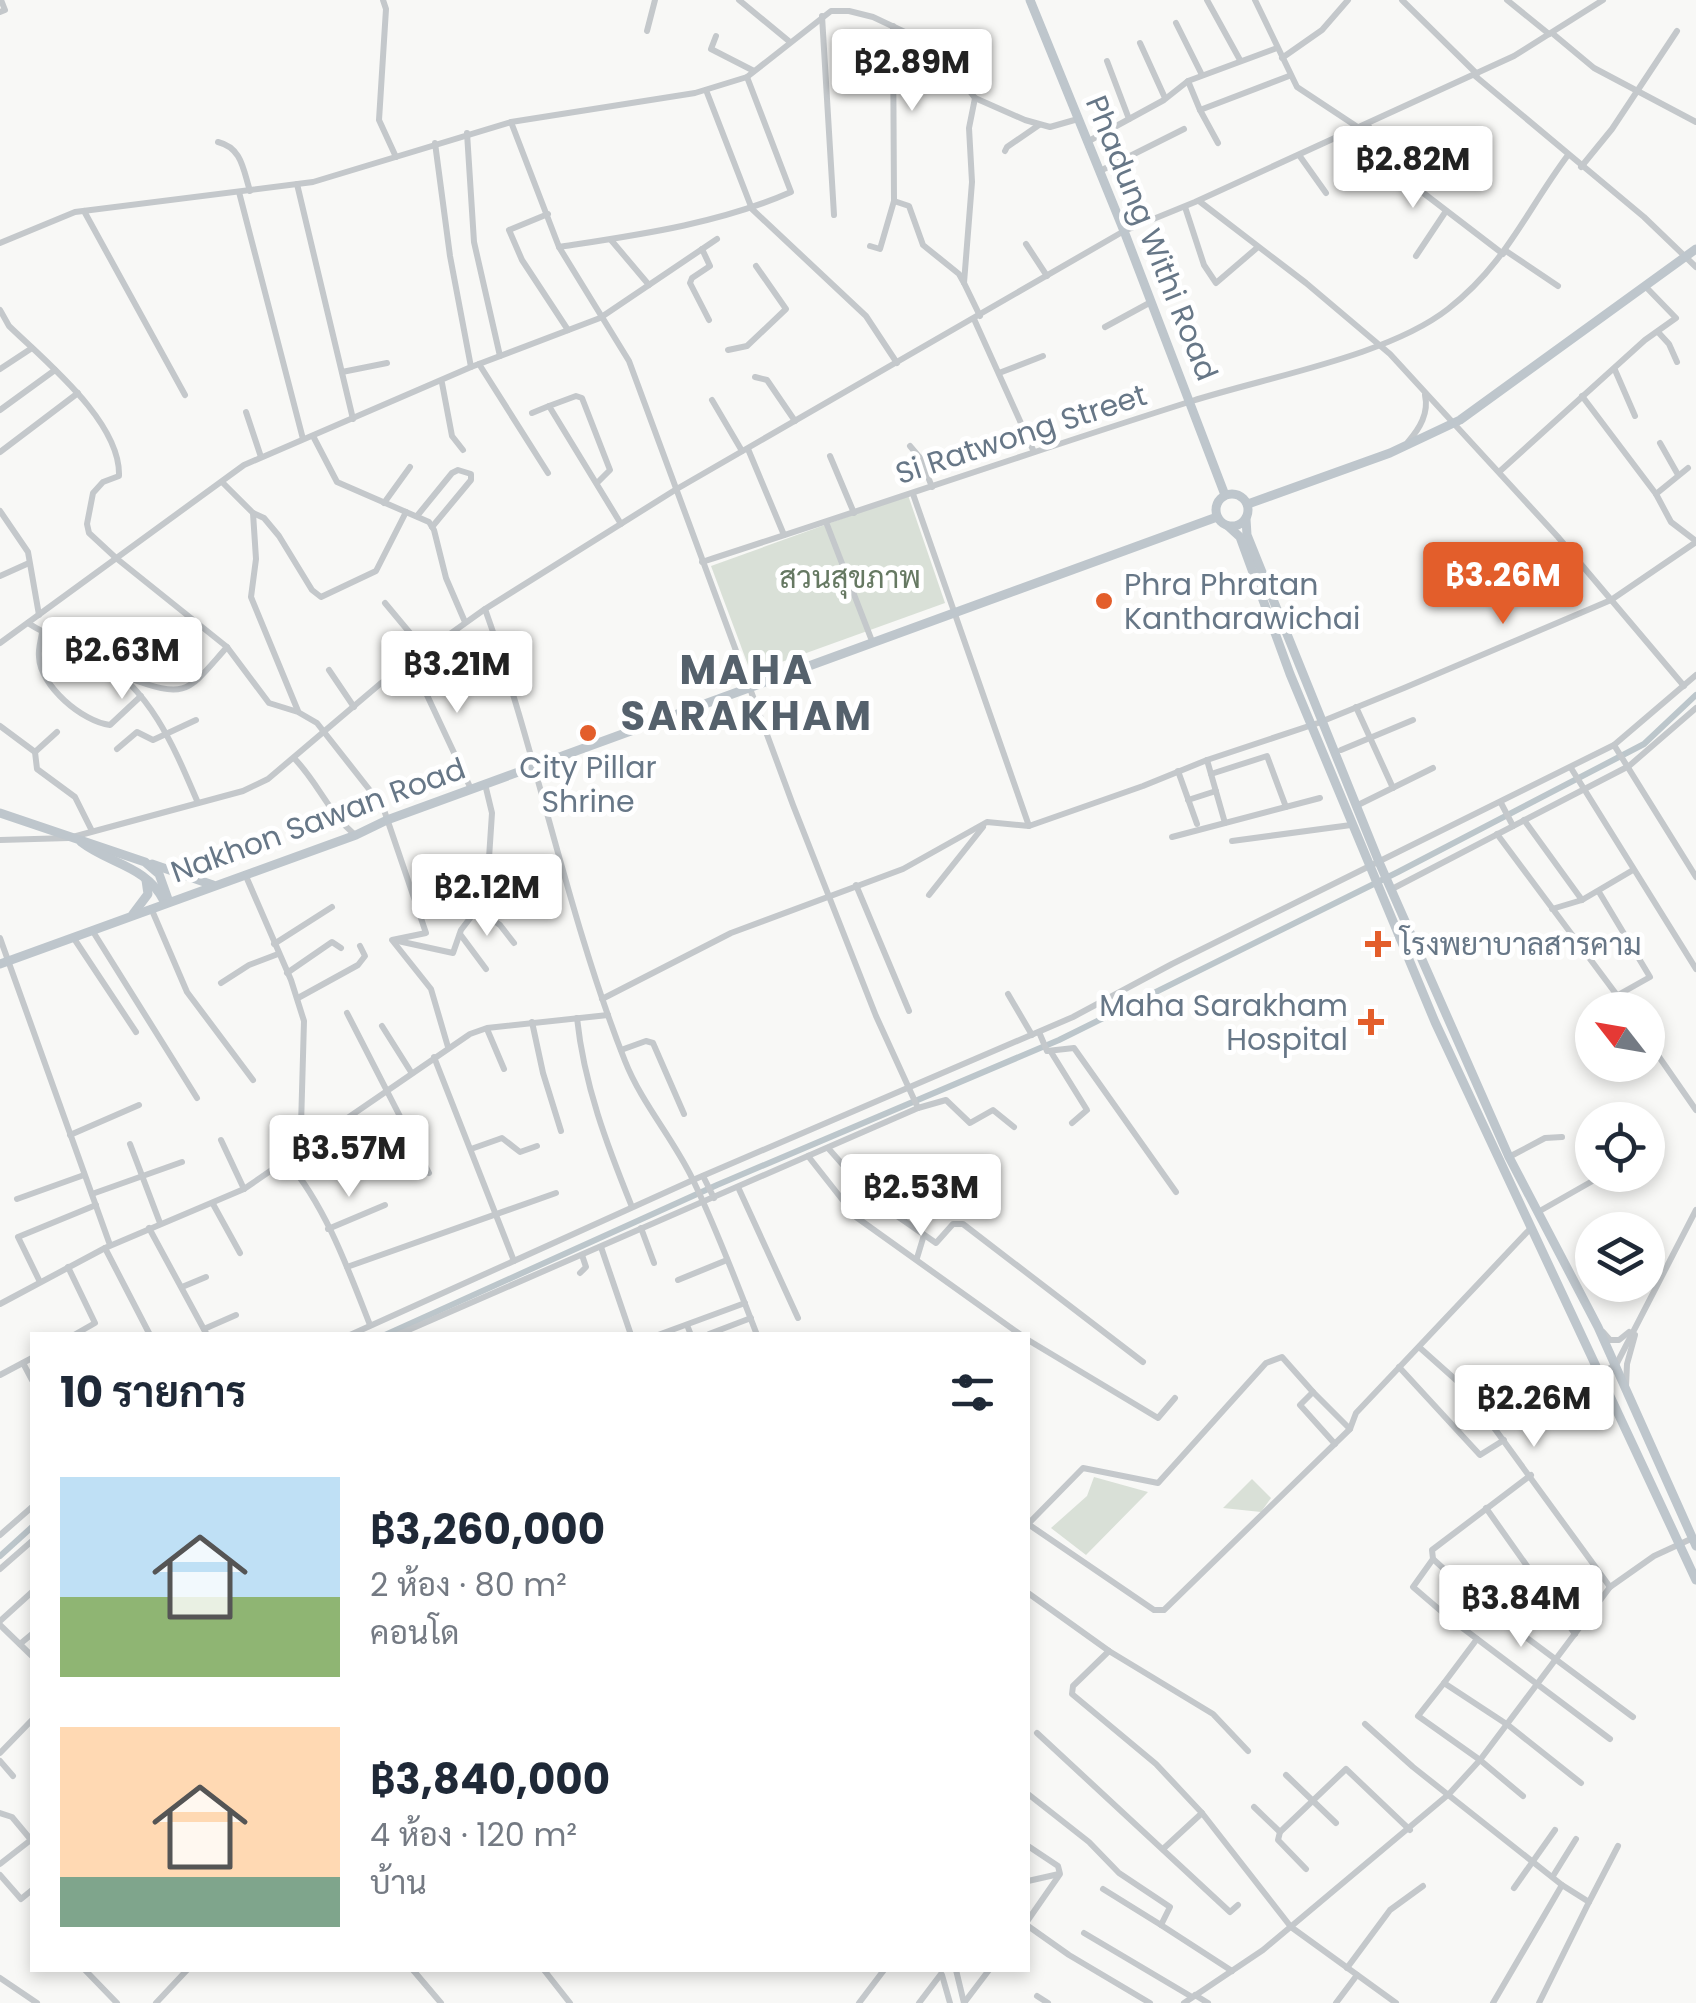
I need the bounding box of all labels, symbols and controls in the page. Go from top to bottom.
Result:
pin: ฿2.89M [831,29,993,114]
text: ฿2.89M [854,39,970,84]
street label: Phadung Withi Road [1075,89,1229,387]
pin: ฿2.82M [1332,126,1494,211]
text: ฿2.82M [1356,136,1470,181]
street label: Si Ratwong Street [890,373,1152,495]
pin: ฿3.26M [1422,542,1584,627]
text: ฿3.26M [1445,552,1561,597]
park label: สวนสุขภาพ [779,556,921,599]
place label: Phra Phratan Kantharawichai [1124,563,1360,640]
marker: Phra Phratan Kantharawichai [1093,590,1115,612]
pin: ฿2.63M [41,617,203,702]
text: ฿2.63M [64,627,180,672]
pin: ฿3.21M [376,631,538,716]
text: ฿3.21M [403,641,511,686]
district label: MAHA SARAKHAM [621,642,873,744]
marker: City Pillar Shrine [577,722,599,744]
place label: City Pillar Shrine [519,746,657,823]
street label: Nakhon Sawan Road [165,747,471,893]
pin: ฿2.12M [406,854,568,939]
text: ฿2.12M [434,864,540,909]
place label: โรงพยาบาลสารคาม [1398,923,1642,966]
marker: โรงพยาบาลสารคาม [1365,931,1391,957]
place label: Maha Sarakham Hospital [1099,984,1348,1061]
north arrow [1575,992,1665,1082]
map controls [1575,992,1665,1302]
marker: Maha Sarakham Hospital [1358,1009,1384,1035]
button: locate [1575,1102,1665,1192]
pin: ฿3.57M [268,1115,430,1200]
text: ฿3.57M [292,1125,406,1170]
pin: ฿2.53M [840,1154,1002,1239]
text: ฿2.53M [863,1164,979,1209]
button: layers [1575,1212,1665,1302]
text: 10 รายการ [60,1363,246,1422]
icon: filters [945,1365,1000,1420]
pin: ฿2.26M [1453,1365,1615,1450]
text: ฿2.26M [1477,1375,1591,1420]
text: ฿3,260,000 [370,1500,605,1559]
icon: home [140,1517,260,1637]
text: 2 ห้อง · 80 m² [370,1562,567,1607]
pin: ฿3.84M [1440,1565,1602,1650]
text: ฿3.84M [1461,1575,1581,1620]
text: คอนโด [370,1610,460,1655]
text: ฿3,840,000 [370,1750,610,1809]
icon: home [140,1767,260,1887]
text: 4 ห้อง · 120 m² [370,1812,577,1857]
text: บ้าน [370,1860,427,1905]

